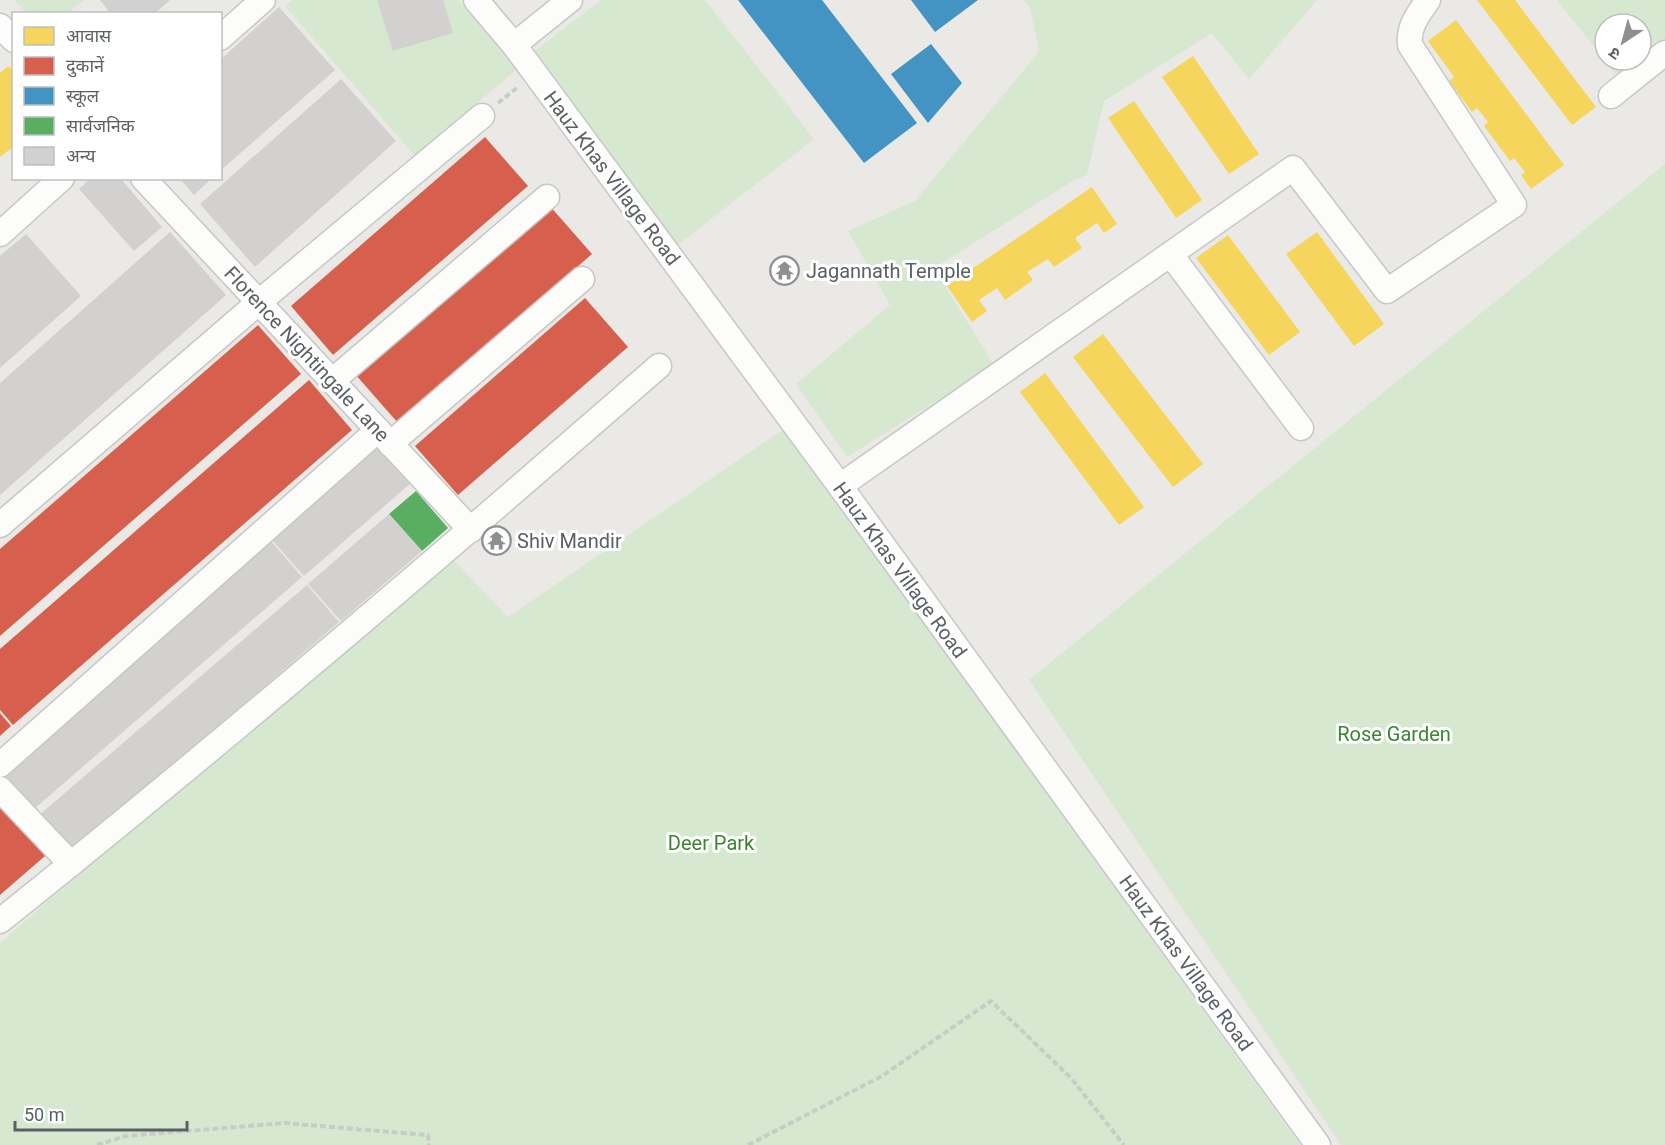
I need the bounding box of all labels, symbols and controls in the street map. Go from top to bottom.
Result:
legend [12,12,222,180]
north arrow [1593,12,1653,72]
text: आवास [66,25,112,46]
text: उ [1605,43,1624,64]
text: दुकानें [66,55,105,78]
text: स्कूल [66,85,100,108]
street label: Hauz Khas Village Road [539,86,685,270]
text: सार्वजनिक [66,115,136,136]
text: अन्य [66,145,96,166]
temple icon: Jagannath Temple [769,255,801,287]
place label: Jagannath Temple [806,259,971,283]
street label: Florence Nightingale Lane [219,261,395,447]
street label: Hauz Khas Village Road [828,477,972,663]
temple icon: Shiv Mandir [480,525,512,557]
place label: Shiv Mandir [517,529,622,553]
park label: Rose Garden [1337,722,1451,746]
park label: Deer Park [668,831,755,855]
street label: Hauz Khas Village Road [1114,870,1258,1056]
scale bar [15,1094,188,1132]
text: 50 m [24,1104,64,1125]

